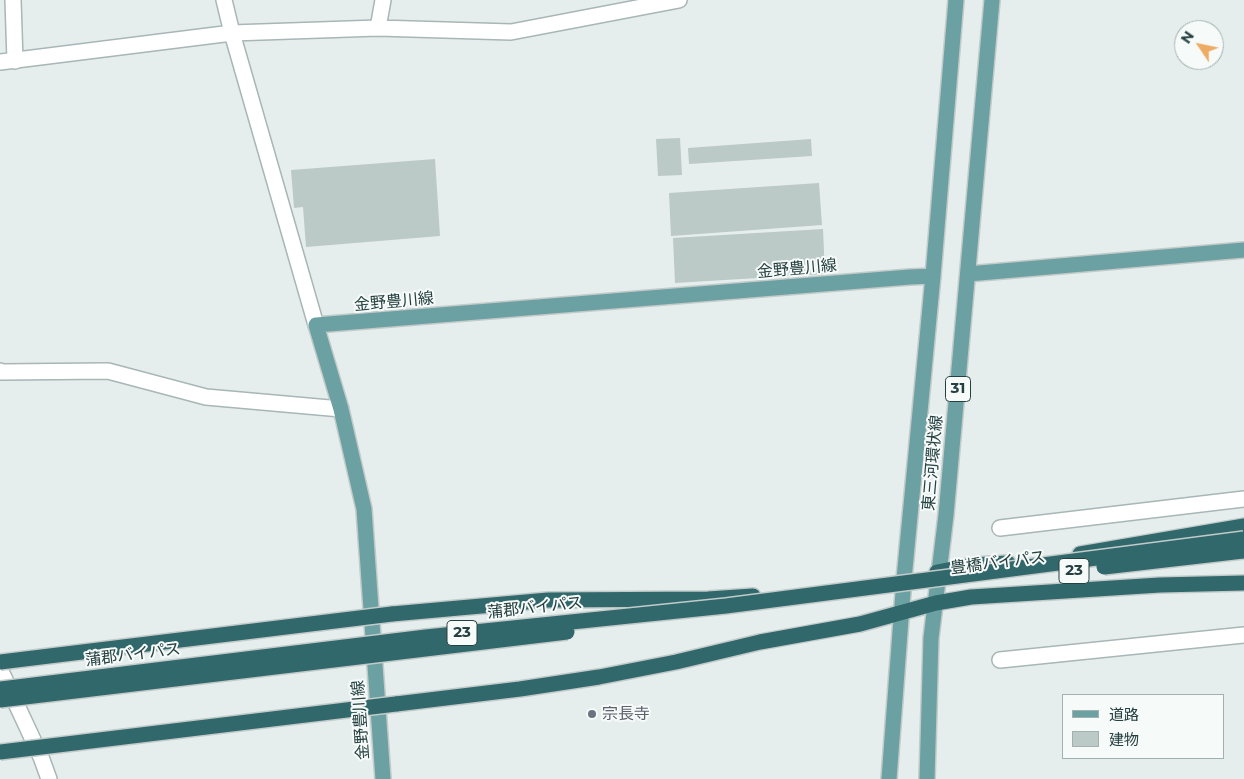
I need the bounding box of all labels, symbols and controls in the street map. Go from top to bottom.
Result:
north arrow [1174,20,1224,70]
text: N [1177,27,1198,47]
street label: 金野豊川線 [756,256,838,282]
street label: 金野豊川線 [353,289,435,315]
road number: 31 [946,376,970,402]
street label: 東三河環状線 [919,414,947,512]
street label: 豊橋バイパス [949,548,1047,578]
road number: 23 [1059,558,1089,584]
street label: 蒲郡バイパス [486,593,584,623]
road number: 23 [447,620,477,646]
street label: 蒲郡バイパス [84,640,182,670]
street label: 金野豊川線 [349,679,373,761]
legend [1062,694,1224,759]
place label: 宗長寺 [602,704,650,724]
text: 道路 [1109,705,1139,724]
marker: 宗長寺 [586,708,598,720]
text: 建物 [1109,730,1139,749]

